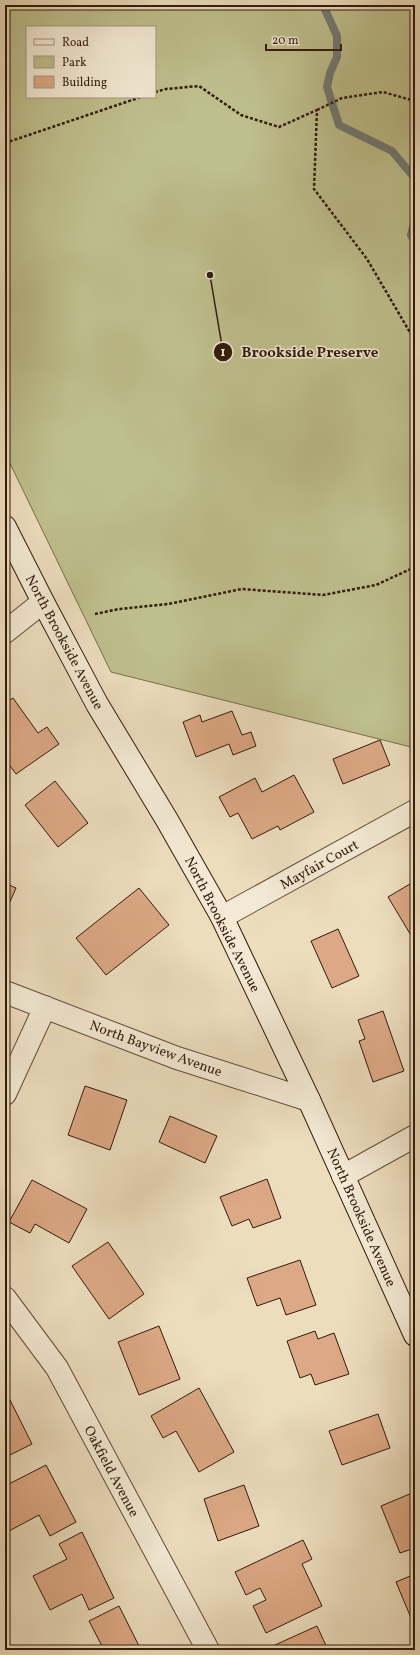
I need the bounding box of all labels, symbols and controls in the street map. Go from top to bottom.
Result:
legend [26,26,156,98]
scale bar [266,26,341,52]
text: 20 m [272,33,299,49]
text: Road [62,35,89,51]
text: Park [62,55,87,71]
text: Building [62,75,107,91]
callout: Brookside Preserve [213,338,386,365]
text: Brookside Preserve [242,343,379,364]
text: 1 [221,345,226,361]
street label: North Brookside Avenue [20,572,107,714]
street label: Mayfair Court [277,836,362,895]
street label: North Brookside Avenue [179,854,264,996]
street label: North Bayview Avenue [87,1017,225,1082]
street label: North Brookside Avenue [321,1145,400,1290]
street label: Oakfield Avenue [79,1423,143,1521]

